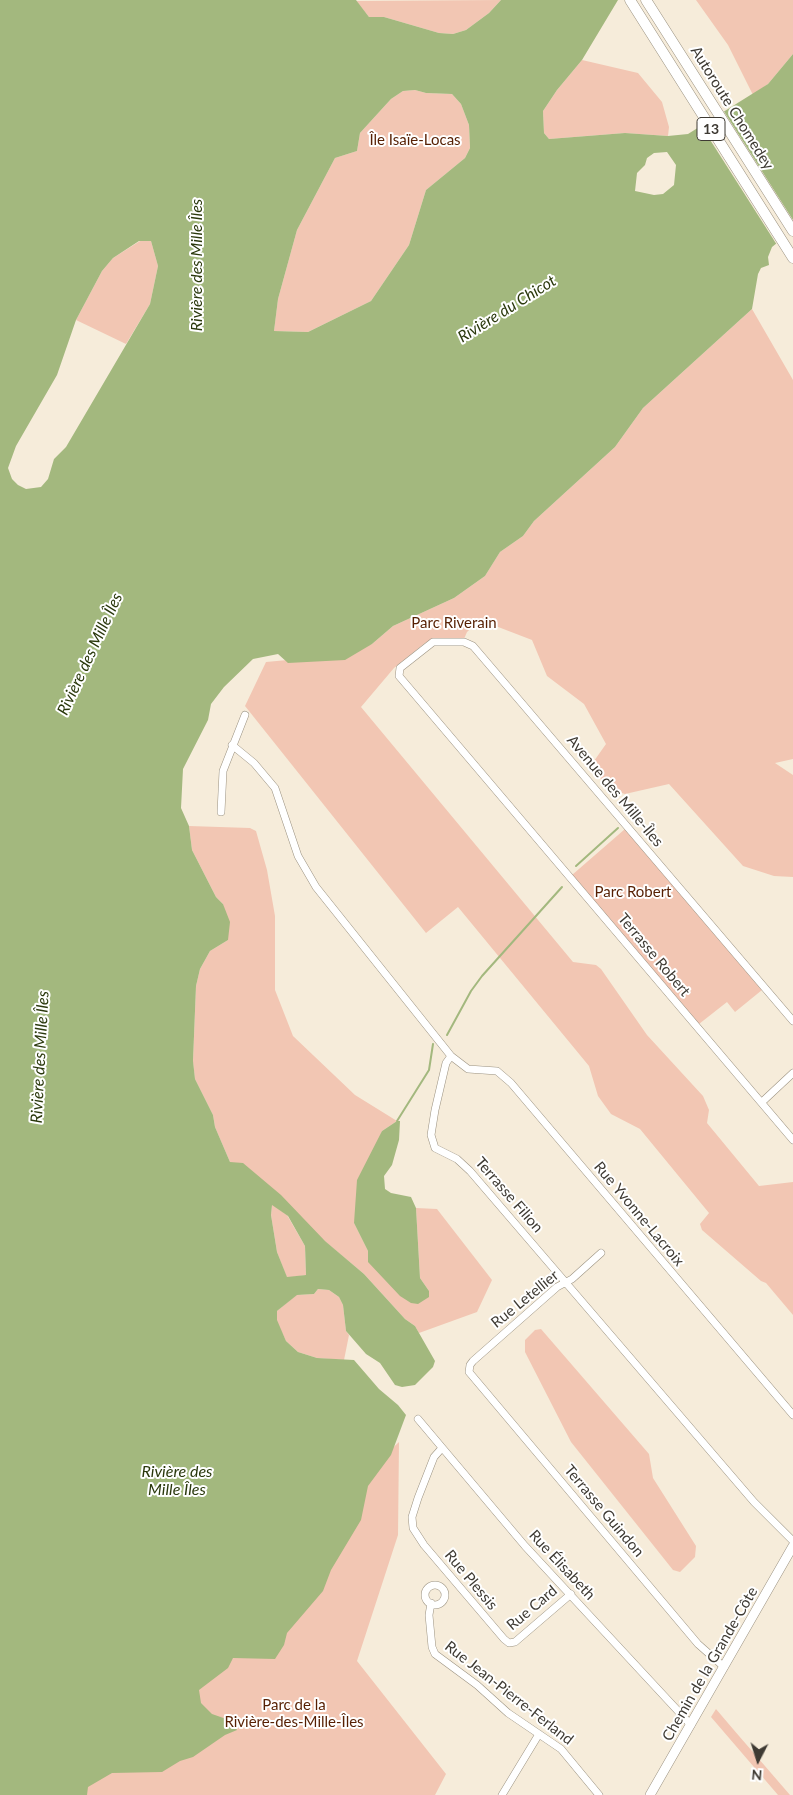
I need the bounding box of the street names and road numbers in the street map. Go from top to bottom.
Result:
street label: Autoroute Chomedey [687,43,777,173]
road number: 13 [697,118,725,140]
street label: Avenue des Mille-Îles [563,732,667,850]
street label: Terrasse Robert [614,910,694,1000]
street label: Terrasse Filion [471,1154,547,1236]
street label: Rue Yvonne-Lacroix [590,1158,688,1270]
street label: Rue Letellier [488,1266,562,1332]
street label: Terrasse Guindon [560,1461,648,1561]
street label: Rue Élisabeth [525,1526,599,1604]
street label: Rue Plessis [441,1546,501,1614]
street label: Rue Card [503,1582,561,1634]
street label: Chemin de la Grande-Côte [658,1584,762,1744]
street label: Rue Jean-Pierre-Ferland [441,1637,577,1749]

